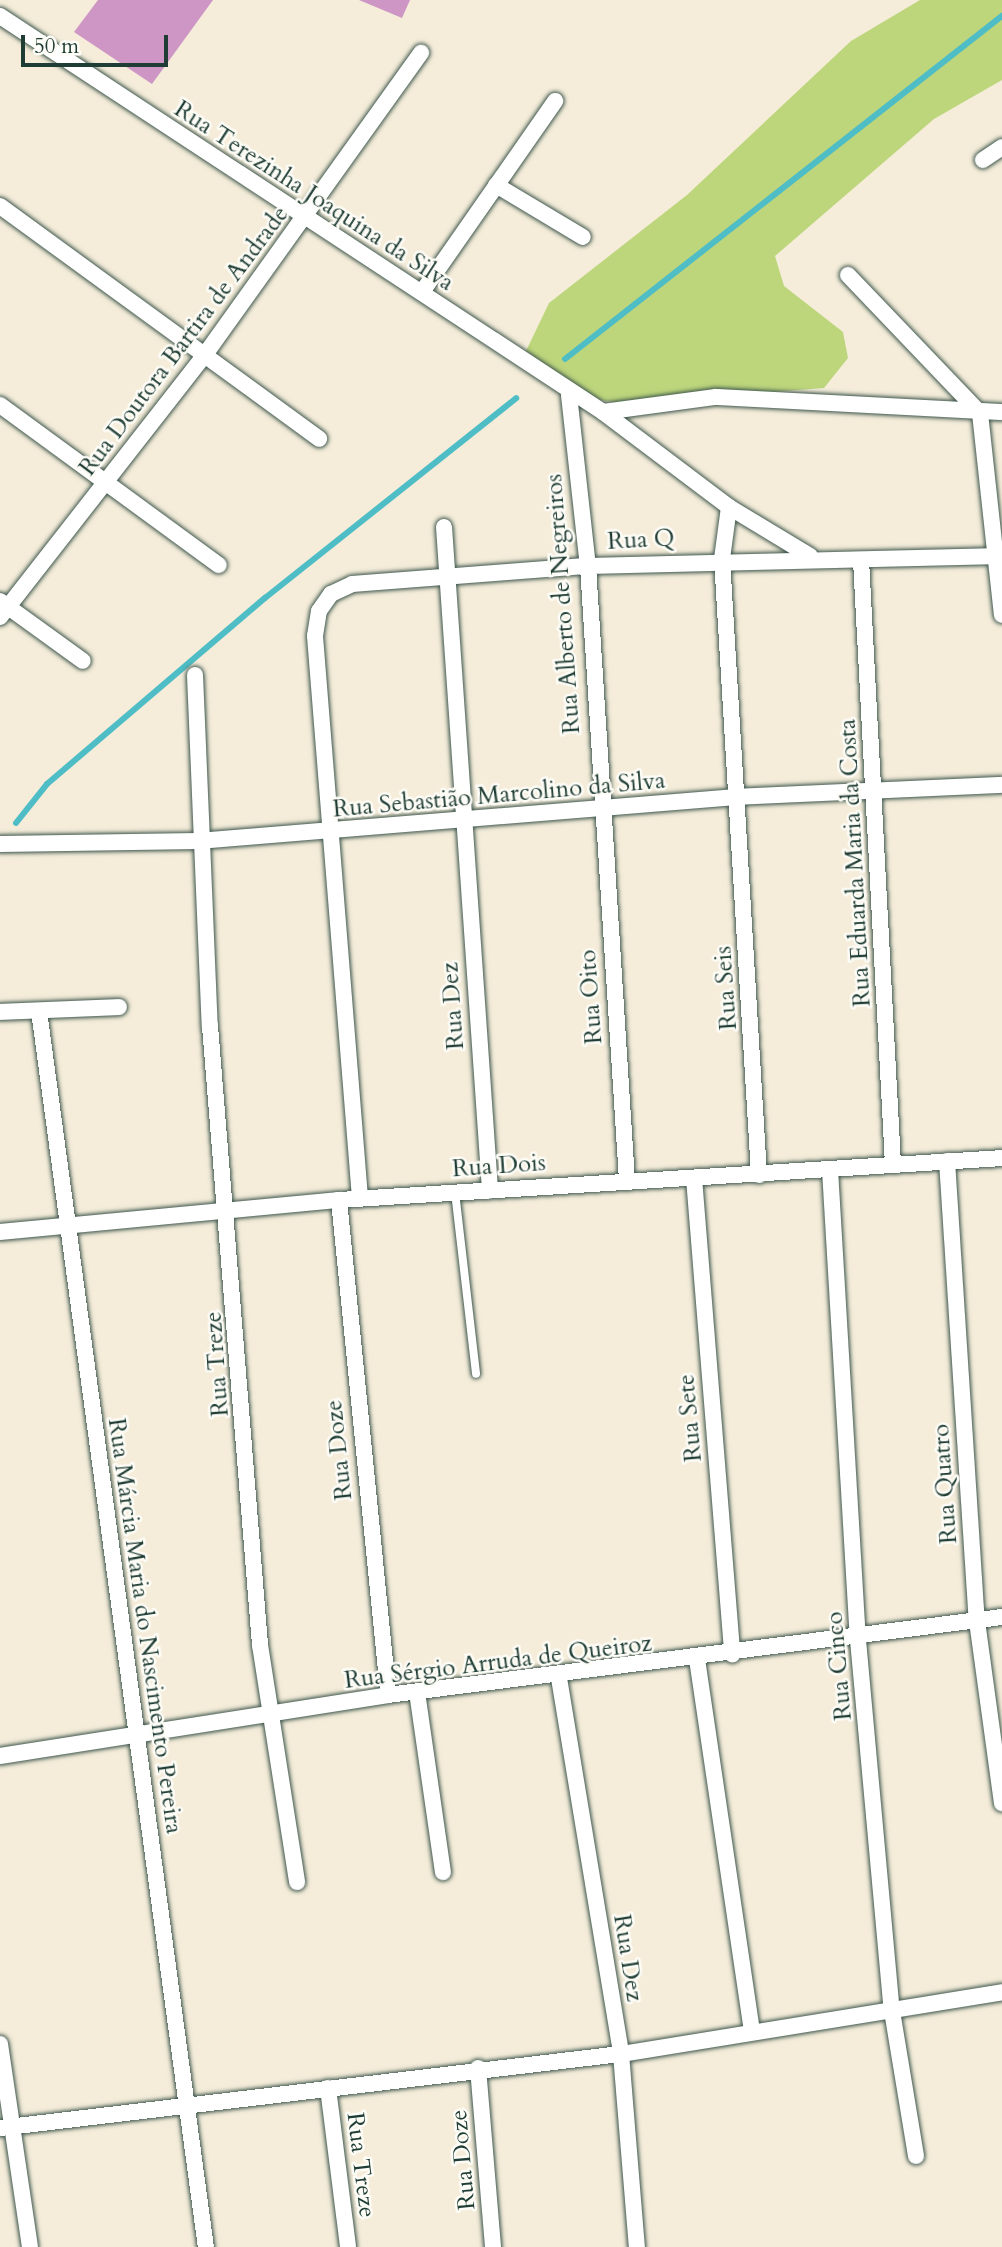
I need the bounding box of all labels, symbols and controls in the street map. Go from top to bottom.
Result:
scale bar [24,21,172,65]
text: 50 m [34,32,79,61]
street label: Rua Terezinha Joaquina da Silva [169,95,459,297]
street label: Rua Doutora Bartira de Andrade [73,201,295,481]
street label: Rua Alberto de Negreiros [540,473,586,735]
street label: Rua Q [607,524,675,556]
street label: Rua Eduarda Maria da Costa [833,718,877,1008]
street label: Rua Sebastião Marcolino da Silva [332,766,666,824]
street label: Rua Seis [709,945,743,1031]
street label: Rua Oito [573,949,609,1045]
street label: Rua Dez [436,961,470,1051]
street label: Rua Dois [451,1148,547,1184]
street label: Rua Treze [199,1310,235,1418]
street label: Rua Sete [672,1373,708,1463]
street label: Rua Doze [319,1398,359,1502]
street label: Rua Márcia Maria do Nascimento Pereira [102,1416,188,1836]
street label: Rua Quatro [926,1423,964,1545]
street label: Rua Cinco [820,1610,858,1722]
street label: Rua Sérgio Arruda de Queiroz [343,1629,653,1695]
street label: Rua Dez [607,1912,649,2004]
street label: Rua Doze [444,2109,482,2211]
street label: Rua Treze [340,2111,382,2219]

